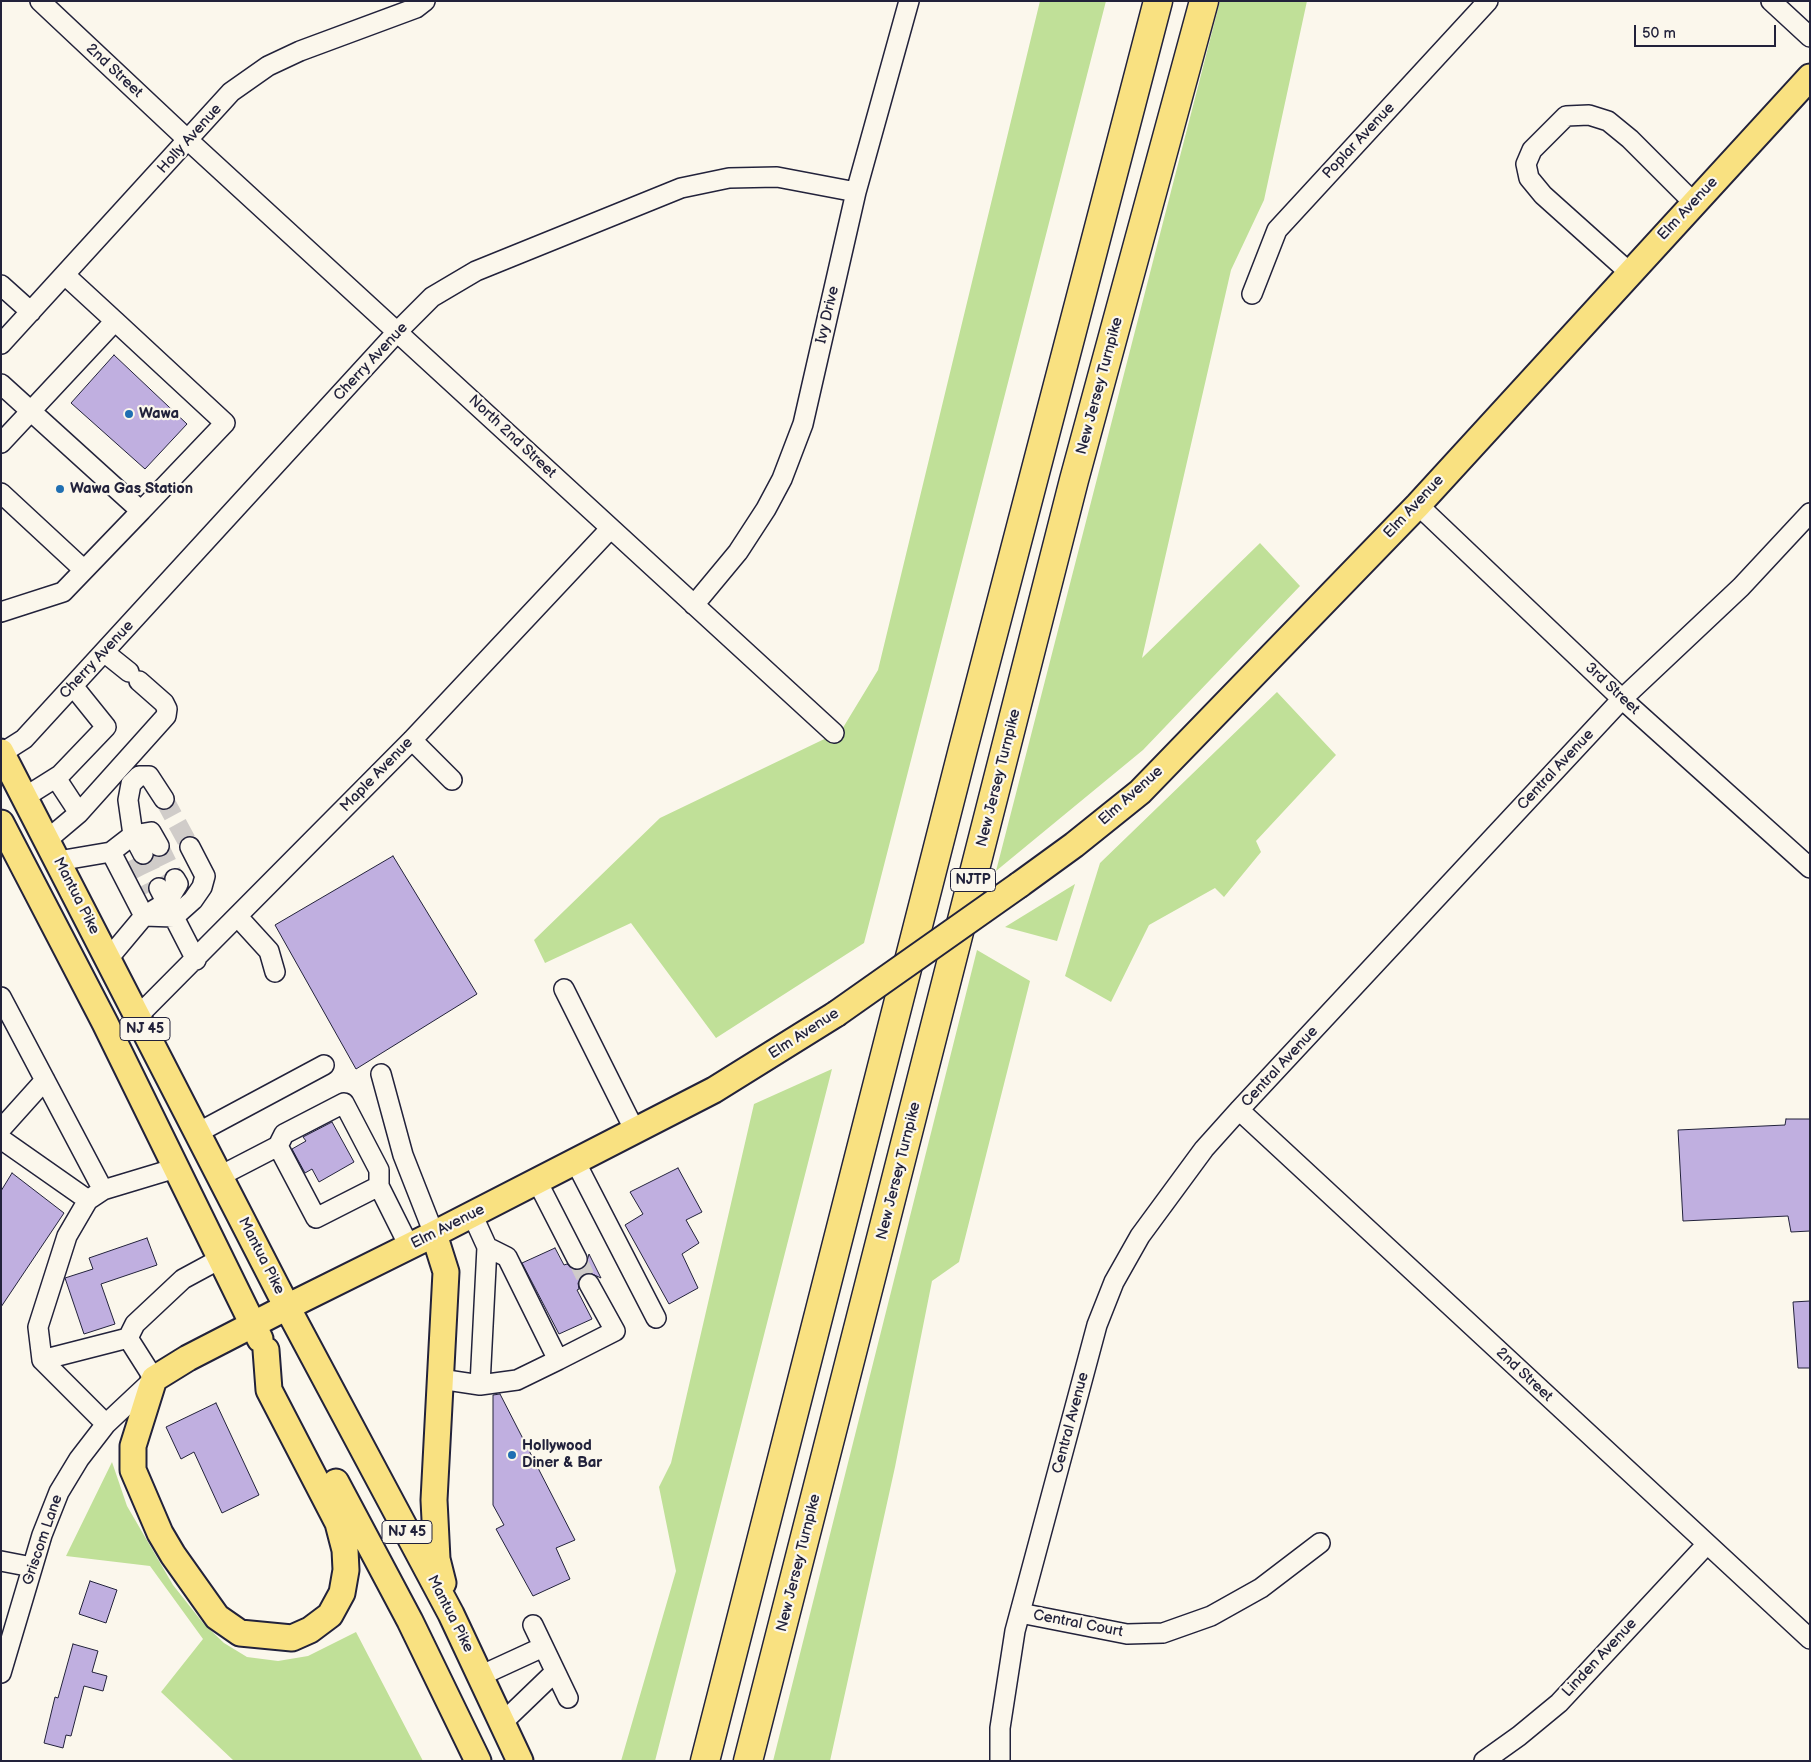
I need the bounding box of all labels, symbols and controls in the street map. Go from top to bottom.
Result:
scale bar [1636,15,1778,47]
text: 50 m [1642,24,1676,43]
street label: 2nd Street [82,40,146,102]
street label: Poplar Avenue [1319,99,1399,183]
street label: Holly Avenue [154,101,226,177]
street label: Elm Avenue [1654,174,1722,244]
street label: Ivy Drive [813,285,843,345]
street label: New Jersey Turnpike [1073,315,1127,457]
street label: Cherry Avenue [330,319,412,405]
street label: North 2nd Street [464,392,560,482]
place label: Wawa [139,405,179,423]
marker: Wawa [123,408,135,420]
street label: Elm Avenue [1380,472,1448,542]
place label: Wawa Gas Station [70,480,193,498]
marker: Wawa Gas Station [54,483,66,495]
street label: Cherry Avenue [56,617,138,703]
street label: 3rd Street [1581,659,1643,719]
street label: New Jersey Turnpike [973,707,1025,849]
street label: Central Avenue [1514,726,1598,814]
street label: Maple Avenue [337,734,417,816]
street label: Elm Avenue [1095,763,1167,829]
street label: Mantua Pike [49,854,103,938]
road number: NJTP [950,868,996,892]
street label: Elm Avenue [766,1005,842,1063]
road number: NJ 45 [120,1018,170,1040]
street label: Central Avenue [1238,1023,1322,1111]
street label: New Jersey Turnpike [873,1100,925,1242]
street label: Elm Avenue [408,1201,488,1253]
street label: Mantua Pike [234,1214,288,1298]
street label: 2nd Street [1492,1344,1556,1406]
street label: Central Avenue [1049,1370,1093,1476]
place label: Hollywood Diner & Bar [522,1437,602,1472]
marker: Hollywood Diner & Bar [506,1449,518,1461]
street label: Griscom Lane [19,1492,67,1588]
street label: New Jersey Turnpike [773,1492,825,1634]
road number: NJ 45 [382,1520,432,1544]
street label: Mantua Pike [423,1572,477,1656]
street label: Central Court [1032,1606,1124,1642]
street label: Linden Avenue [1559,1615,1641,1701]

